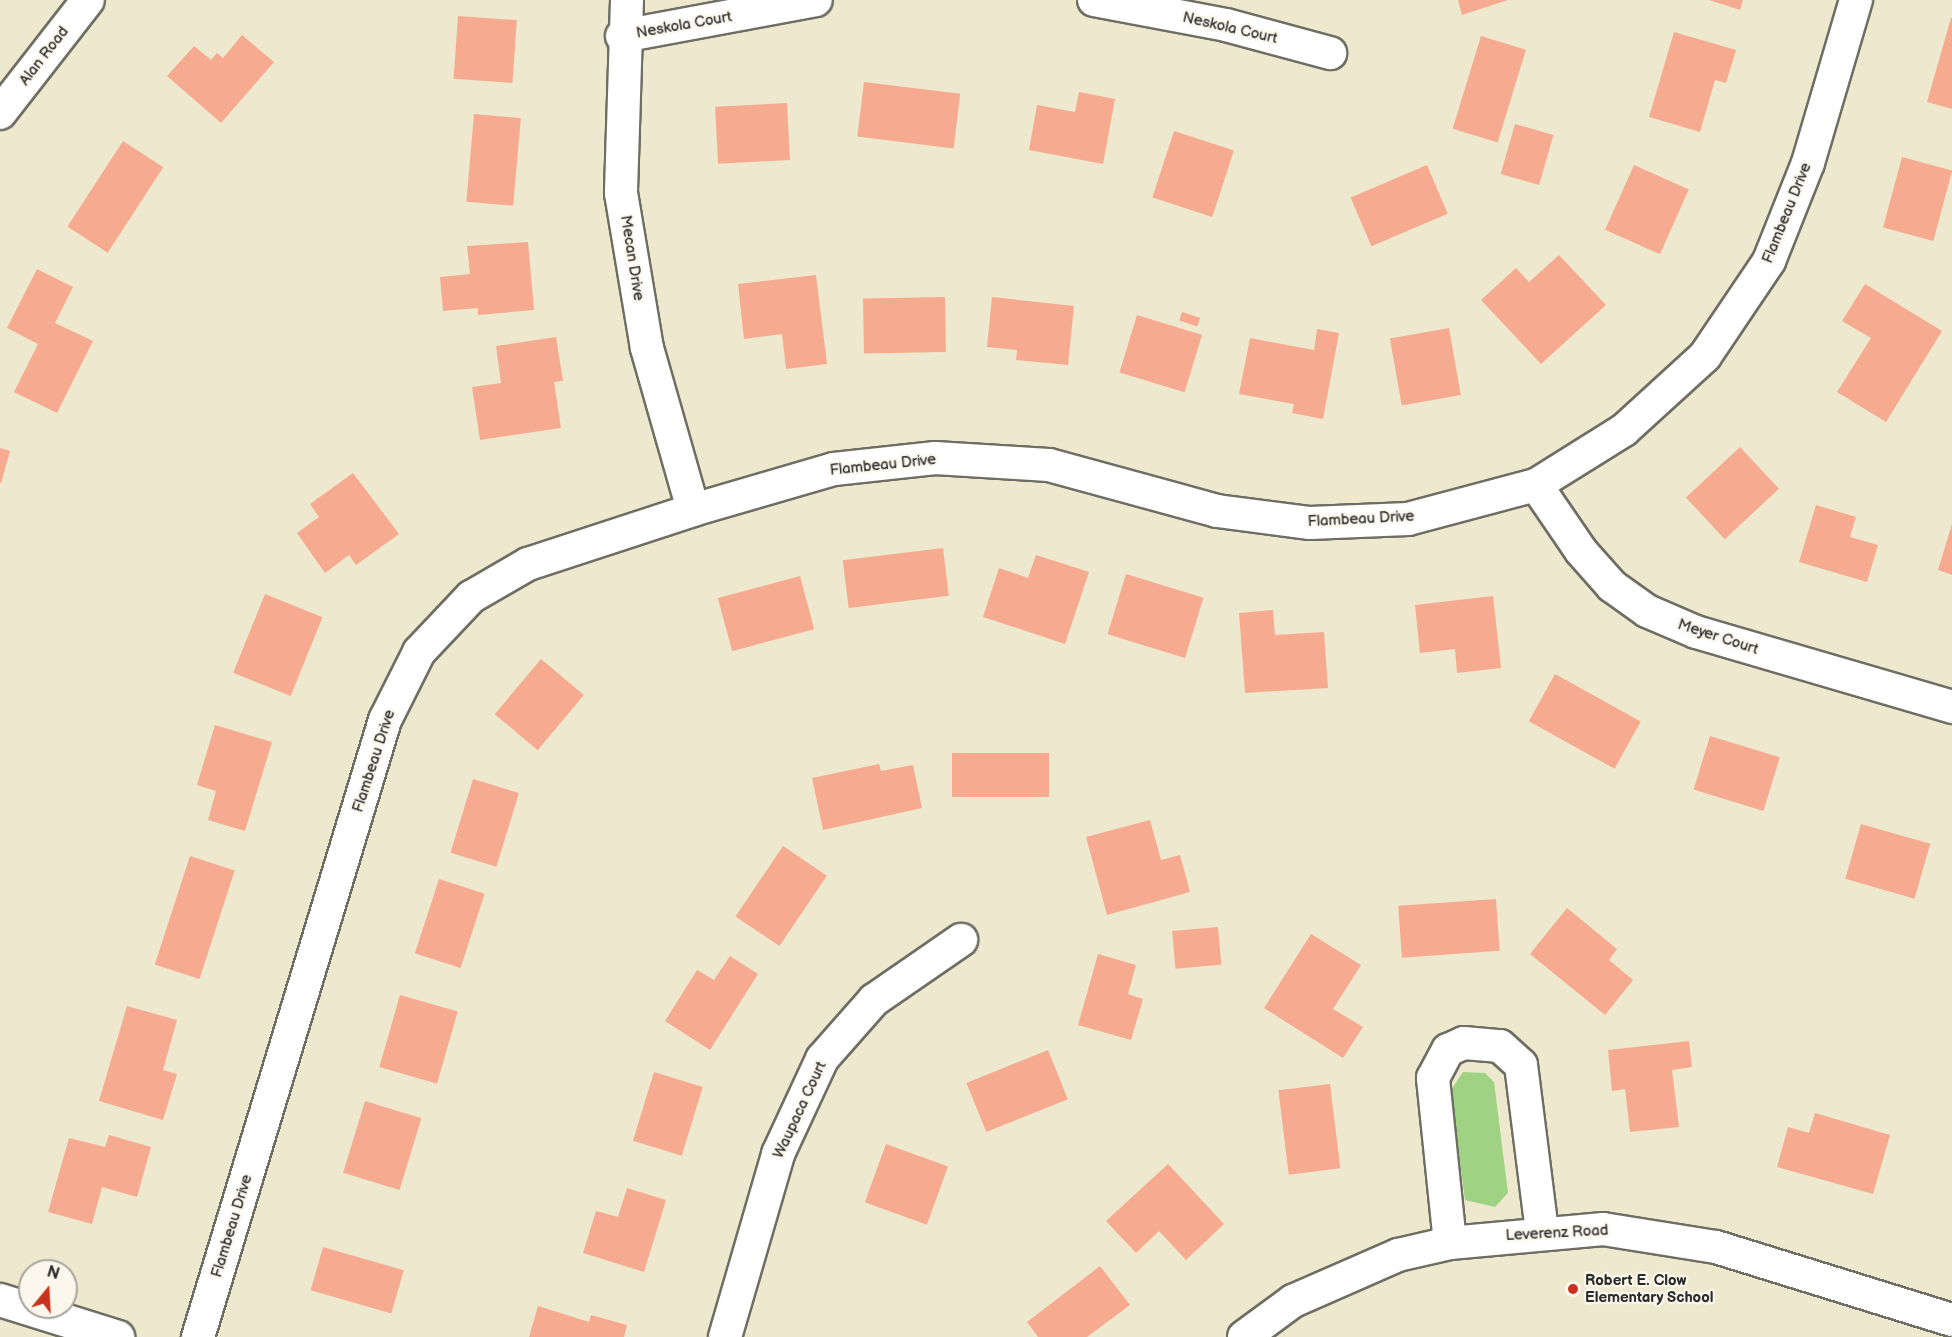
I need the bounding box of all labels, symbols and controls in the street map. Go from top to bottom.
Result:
street label: Neskola Court [635,8,733,42]
street label: Neskola Court [1181,8,1279,48]
street label: Alan Road [15,23,73,89]
street label: Flambeau Drive [1759,160,1815,266]
street label: Mecan Drive [616,214,648,302]
street label: Flambeau Drive [829,450,937,480]
street label: Flambeau Drive [1307,507,1415,531]
street label: Meyer Court [1676,616,1760,658]
street label: Flambeau Drive [349,707,399,815]
street label: Waupaca Court [770,1059,830,1161]
street label: Flambeau Drive [208,1172,256,1280]
street label: Leverenz Road [1505,1221,1609,1245]
north arrow [18,1259,78,1319]
text: N [44,1262,62,1284]
place label: Robert E. Clow Elementary School [1585,1271,1714,1306]
marker: Robert E. Clow Elementary School [1566,1282,1580,1296]

